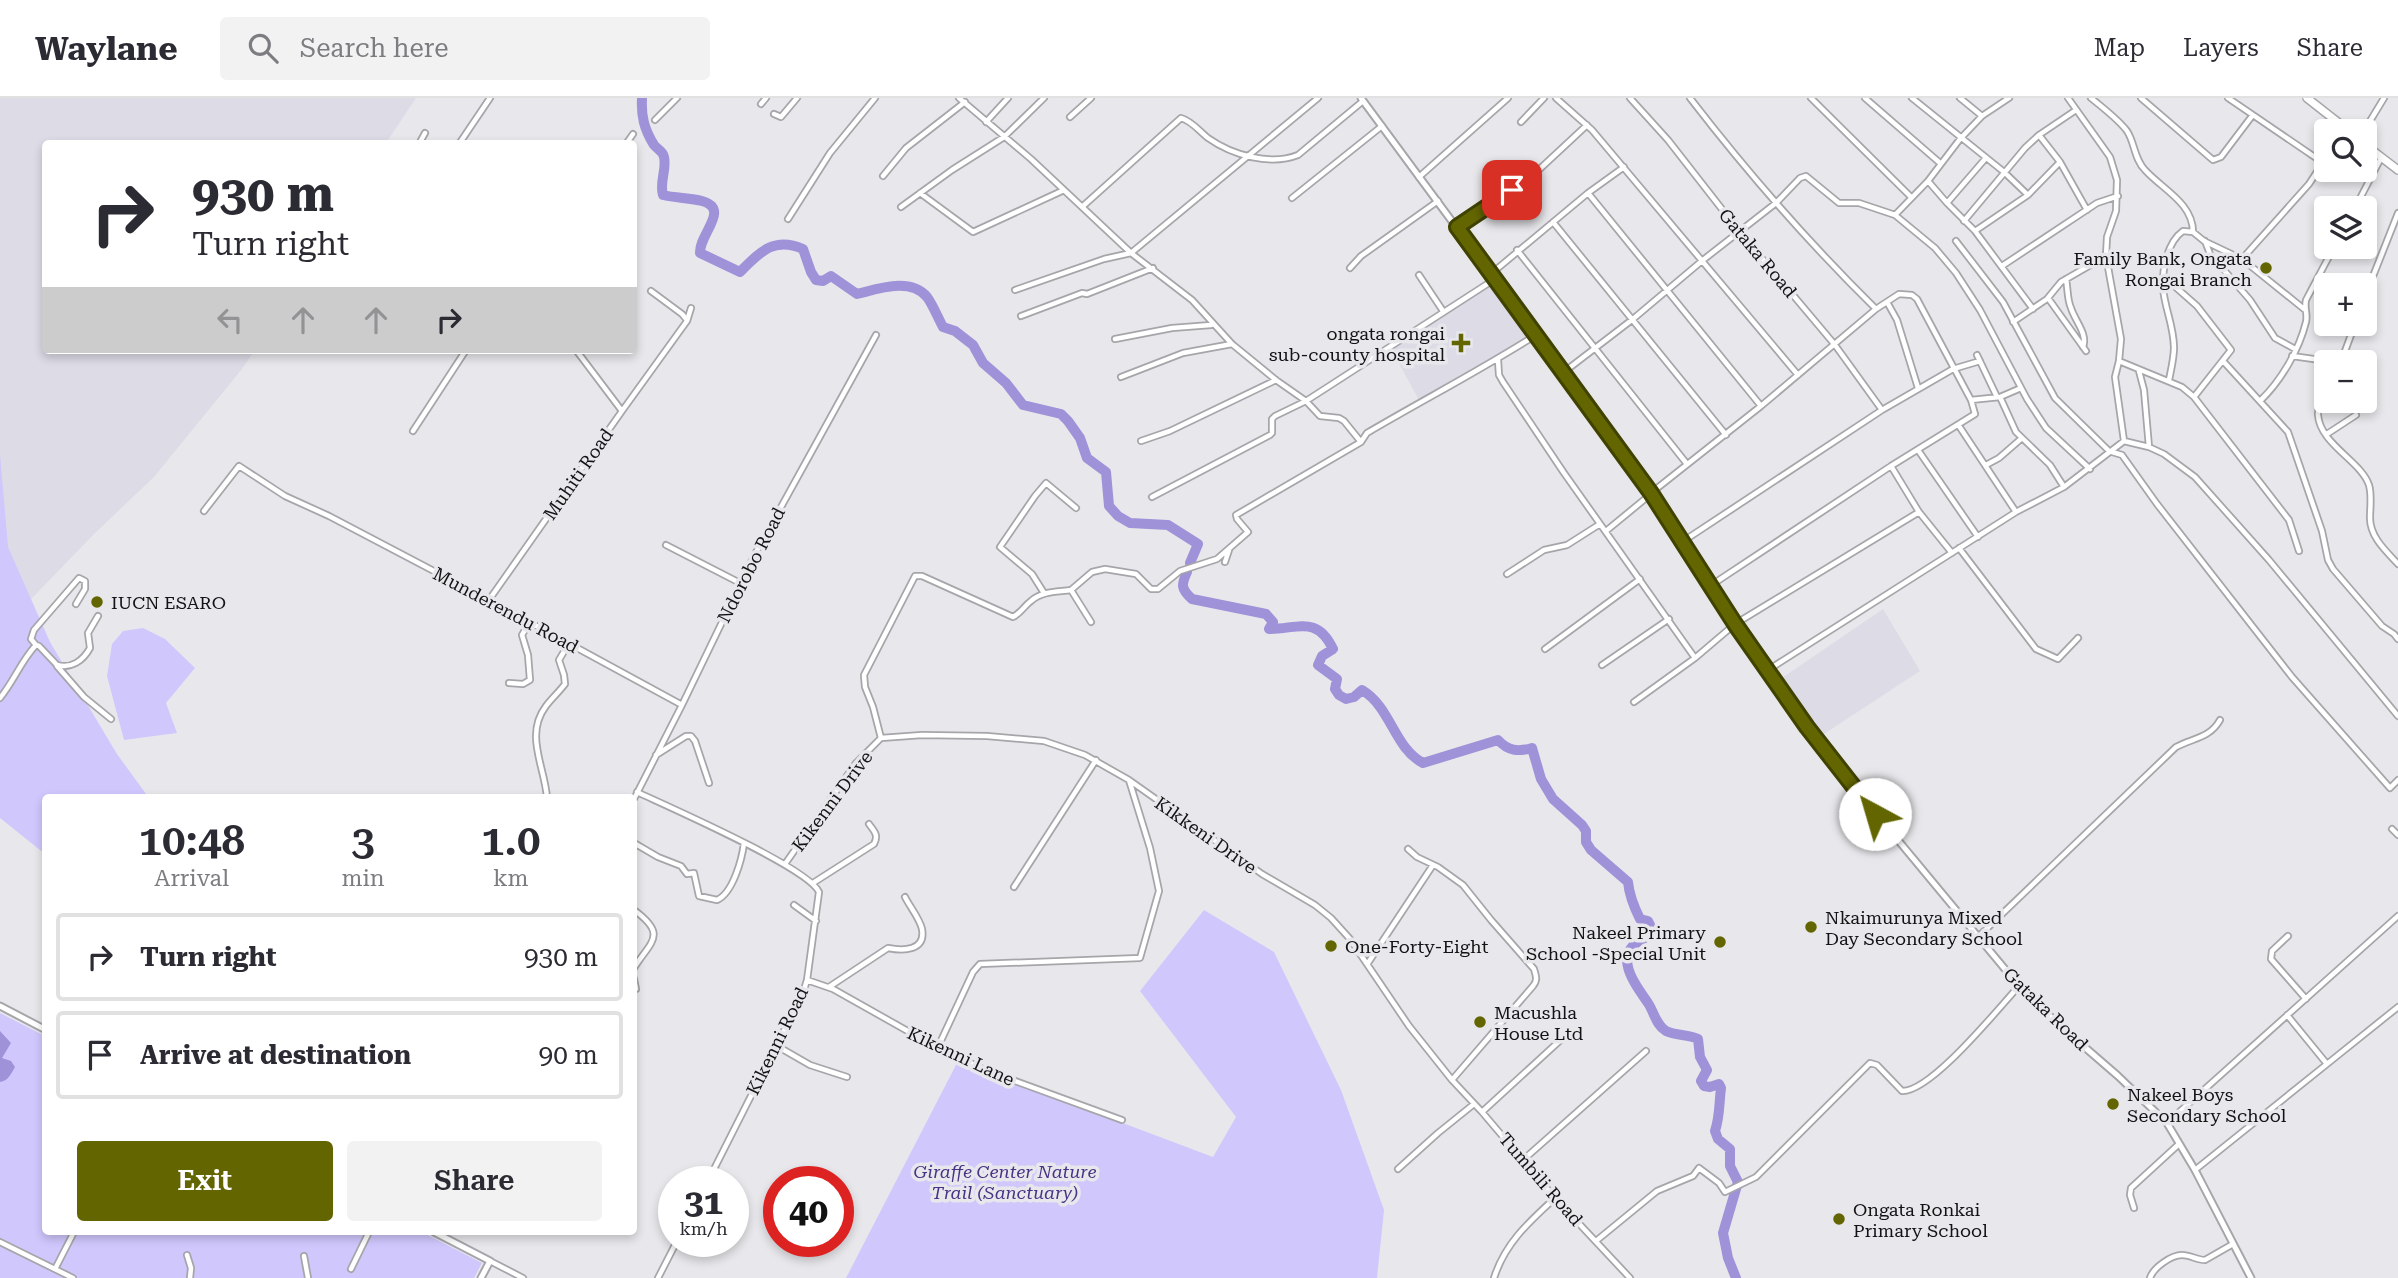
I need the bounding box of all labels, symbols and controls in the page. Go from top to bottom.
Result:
search box [220,17,710,80]
text: Waylane [35,29,178,68]
icon: search [244,29,282,67]
text: Search here [300,33,449,63]
text: Map [2094,34,2145,62]
text: Layers [2183,34,2259,62]
text: Share [2297,34,2363,62]
map controls [2314,119,2377,413]
button: search [2314,119,2377,182]
pin [1482,160,1542,220]
text: 930 m [192,166,334,223]
icon: right [77,168,168,259]
icon: arrive [1493,171,1531,209]
button: layers [2314,196,2377,259]
street label: Gataka Road [1715,204,1802,302]
text: Turn right [192,225,349,263]
place label: Family Bank, Ongata Rongai Branch [2074,248,2252,290]
marker: Family Bank, Ongata Rongai Branch [2258,260,2274,276]
button: + [2314,273,2377,336]
icon: left [211,301,249,339]
icon: ahead [284,301,322,339]
icon: ahead [357,301,395,339]
icon: right [430,301,468,339]
place label: ongata rongai sub-county hospital [1269,323,1445,365]
marker: ongata rongai sub-county hospital [1451,333,1471,353]
button: − [2314,350,2377,413]
street label: Muhiti Road [539,424,618,524]
street label: Ndorobo Road [713,503,789,626]
street label: Munderendu Road [430,563,583,657]
place label: IUCN ESARO [111,592,226,613]
marker: IUCN ESARO [89,594,105,610]
street label: Kikenni Drive [787,747,877,855]
position arrow [1838,777,1912,851]
street label: Kikkeni Drive [1151,792,1261,878]
text: 10:48 [138,816,245,865]
text: 3 [351,816,375,865]
text: 1.0 [481,816,540,865]
text: Arrival [154,865,229,892]
text: min [341,865,385,892]
text: km [493,865,529,892]
place label: Nkaimurunya Mixed Day Secondary School [1825,907,2023,949]
marker: Nkaimurunya Mixed Day Secondary School [1803,919,1819,935]
place label: Nakeel Primary School -Special Unit [1526,922,1706,964]
marker: Nakeel Primary School -Special Unit [1712,934,1728,950]
place label: One-Forty-Eight [1345,936,1489,957]
icon: right [81,938,119,976]
marker: One-Forty-Eight [1323,938,1339,954]
text: Turn right [140,942,276,972]
text: 930 m [524,942,598,972]
street label: Gataka Road [1999,963,2093,1055]
street label: Kikenni Road [742,983,812,1098]
place label: Macushla House Ltd [1494,1002,1584,1044]
marker: Macushla House Ltd [1472,1014,1488,1030]
street label: Kikenni Lane [904,1022,1018,1090]
icon: arrive [81,1036,119,1074]
text: Arrive at destination [140,1040,411,1070]
text: 90 m [539,1040,598,1070]
place label: Nakeel Boys Secondary School [2127,1084,2287,1126]
marker: Nakeel Boys Secondary School [2105,1096,2121,1112]
street label: Tumbili Road [1495,1128,1587,1230]
button: Exit [77,1141,333,1221]
button: Share [347,1141,602,1221]
park label: Giraffe Center Nature Trail (Sanctuary) [913,1161,1097,1203]
speed limit sign: 40 [763,1166,854,1257]
text: 31 [684,1182,723,1223]
place label: Ongata Ronkai Primary School [1853,1199,1988,1241]
marker: Ongata Ronkai Primary School [1831,1211,1847,1227]
text: km/h [679,1218,728,1239]

